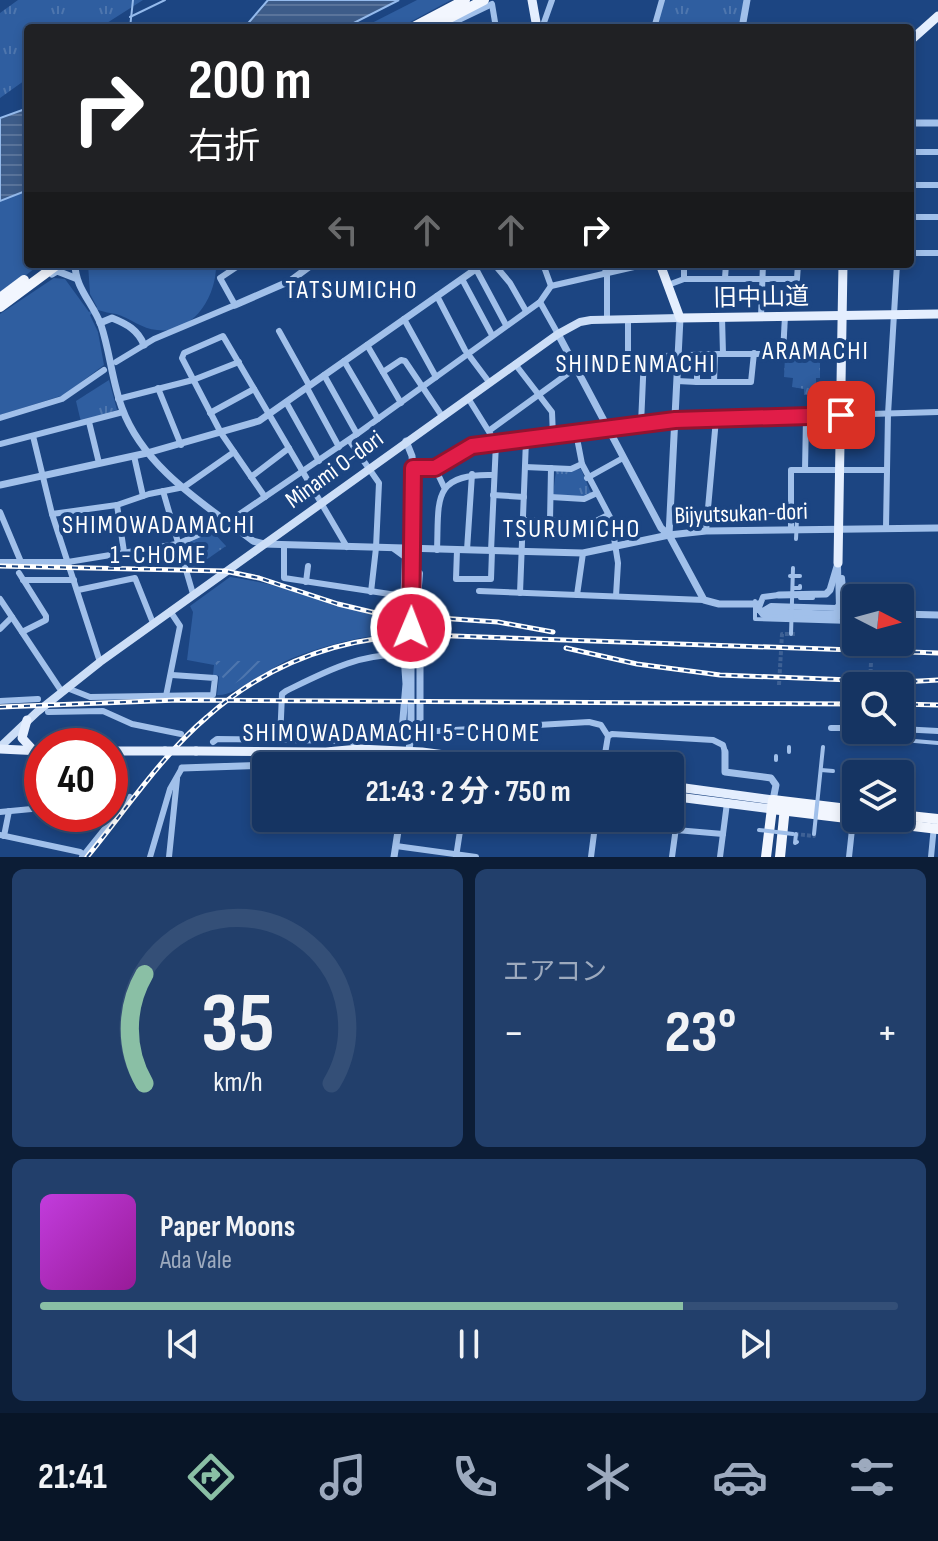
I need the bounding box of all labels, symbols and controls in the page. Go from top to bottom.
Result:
text: 200 m [188,48,312,115]
icon: right [56,56,160,160]
text: 右折 [188,126,260,169]
icon: left [321,208,365,252]
icon: ahead [405,208,449,252]
icon: ahead [489,208,533,252]
icon: right [573,208,617,252]
district label: TATSUMICHO [285,275,419,306]
street label: 旧中山道 [713,282,809,313]
district label: ARAMACHI [761,336,870,367]
district label: SHINDENMACHI [555,349,717,380]
pin [807,381,875,449]
icon: arrive [819,393,863,437]
street label: Minami O-dori [280,424,389,515]
street label: Bijyutsukan-dori [674,497,808,530]
district label: SHIMOWADAMACHI 1-CHOME [62,510,256,571]
district label: TSURUMICHO [503,514,641,545]
north arrow [842,584,914,656]
map controls [842,584,914,832]
position arrow [369,586,453,670]
button: search [842,672,914,744]
district label: SHIMOWADAMACHI 5-CHOME [242,718,542,749]
speed limit sign: 40 [24,728,128,832]
button: layers [842,760,914,832]
text: 21:43 · 2 分 · 750 m [365,774,571,810]
text: エアコン [503,957,607,988]
text: 35 [201,975,274,1075]
text: 23° [664,997,737,1069]
text: − [503,1007,525,1060]
text: + [876,1007,898,1060]
text: km/h [213,1065,262,1100]
text: Paper Moons [160,1209,295,1245]
text: Ada Vale [160,1245,232,1276]
icon: previous [161,1322,205,1366]
icon: pause [447,1322,491,1366]
icon: next [733,1322,777,1366]
icon: directions [183,1449,239,1505]
icon: music [315,1449,371,1505]
icon: phone [447,1449,503,1505]
icon: climate [580,1449,636,1505]
icon: car [712,1449,768,1505]
icon: filters [844,1449,900,1505]
text: 21:41 [38,1456,107,1499]

